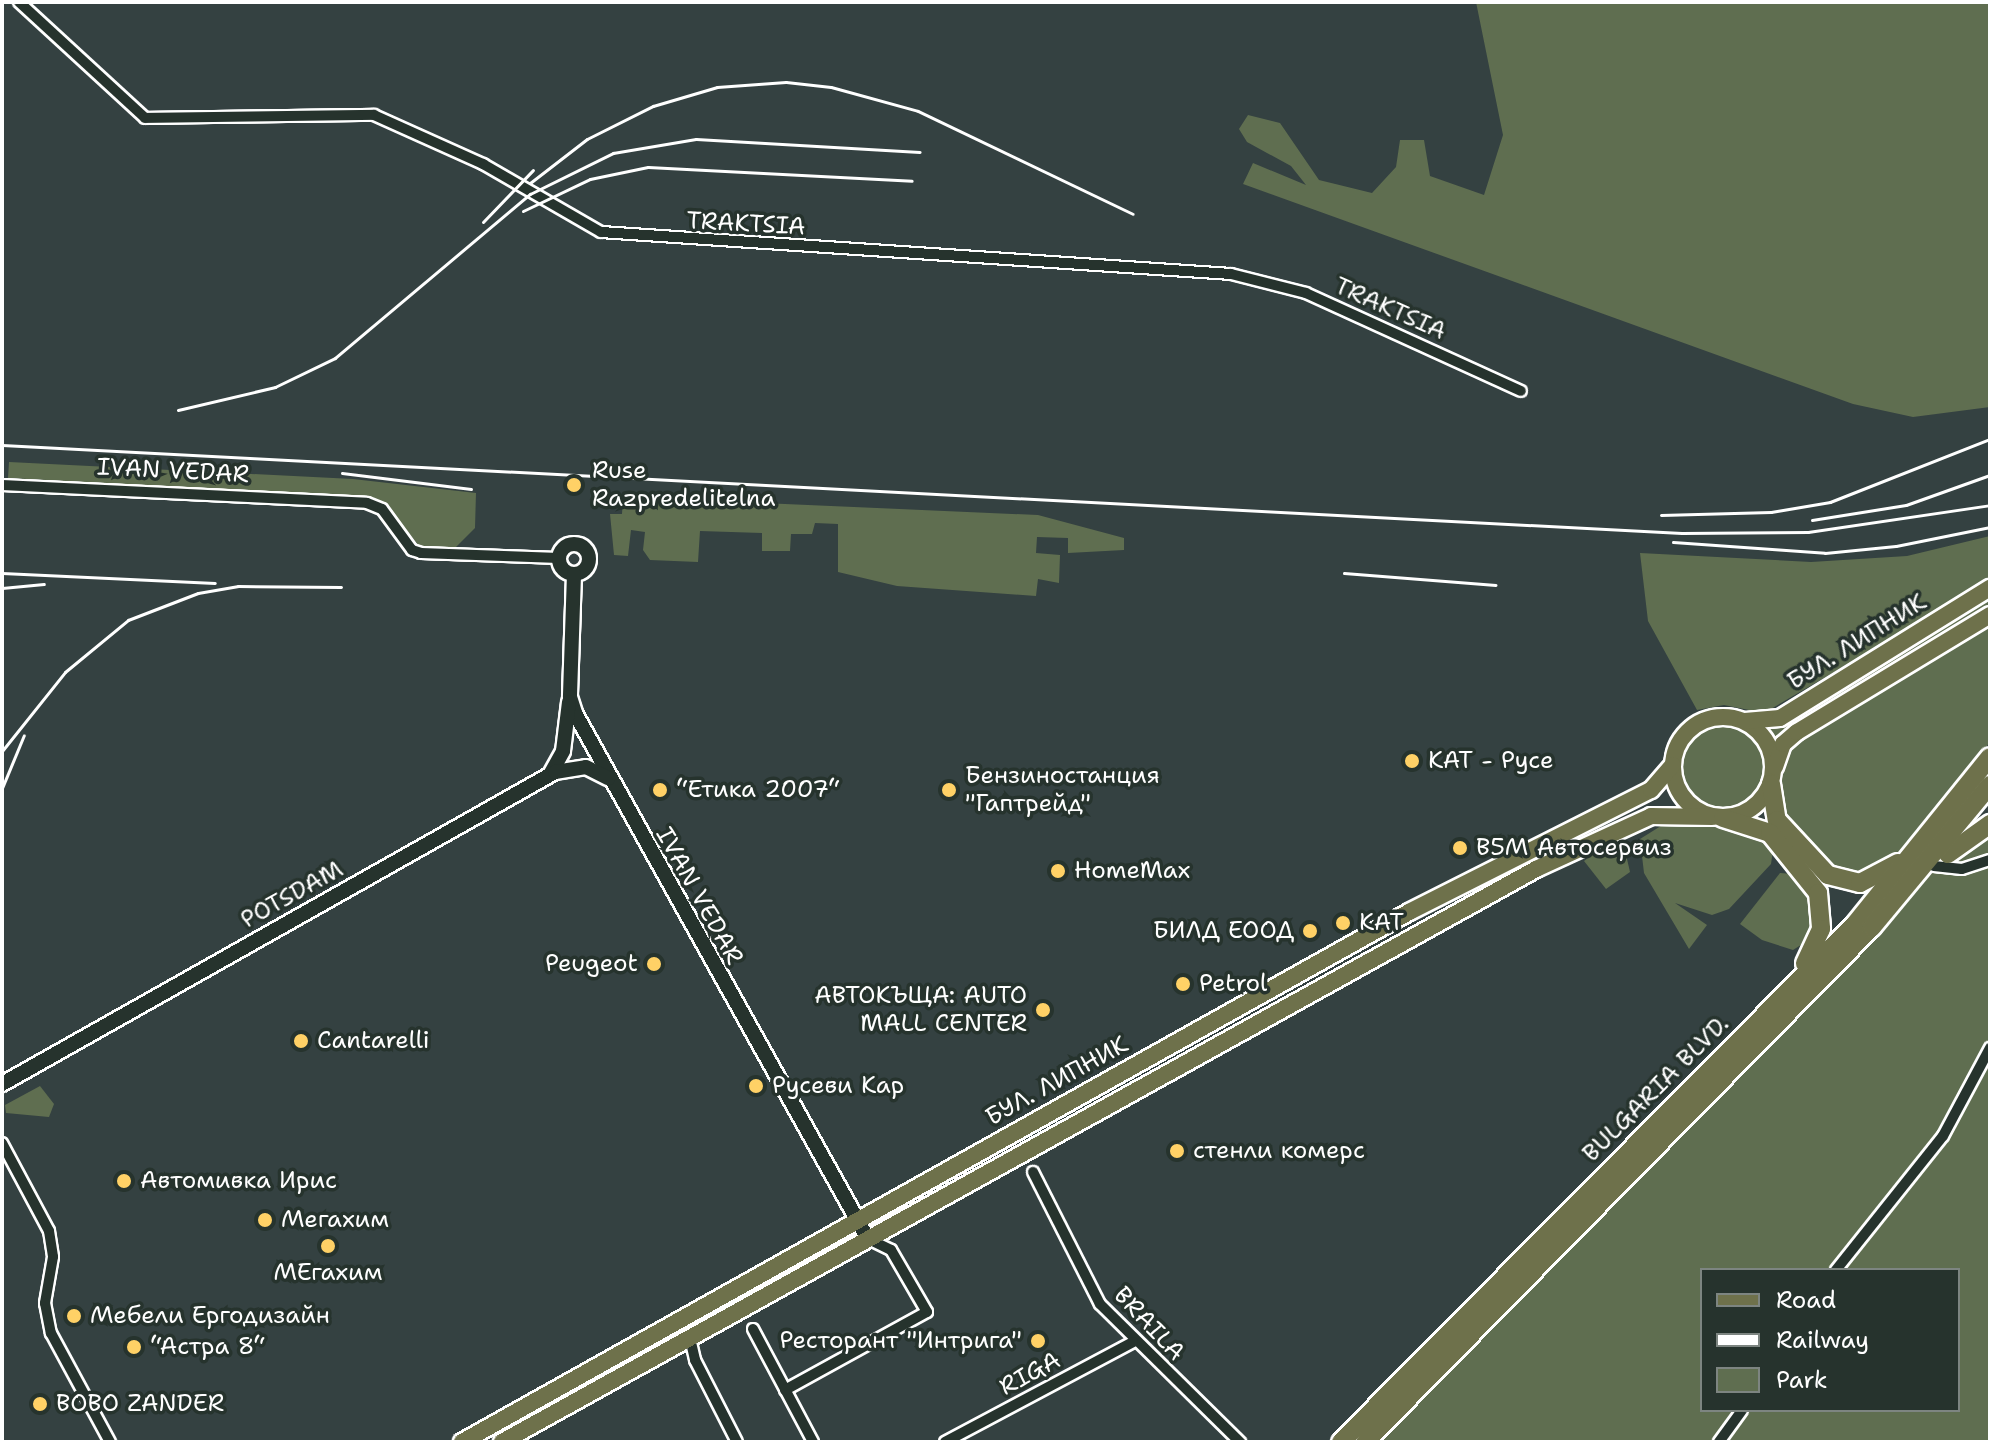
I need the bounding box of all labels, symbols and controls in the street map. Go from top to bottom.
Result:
street label: TRAKTSIA [686,207,806,241]
street label: TRAKTSIA [1330,272,1450,346]
street label: IVAN VEDAR [96,453,250,489]
place label: Ruse Razpredelitelna [592,457,775,513]
marker: Ruse Razpredelitelna [563,474,585,496]
street label: БУЛ. ЛИПНИК [1782,588,1932,696]
place label: КАТ - Русе [1428,747,1554,775]
marker: КАТ - Русе [1403,752,1421,770]
place label: Бензиностанция "Гаптрейд" [965,762,1160,818]
place label: “Етика 2007“ [676,776,840,804]
marker: “Етика 2007“ [651,781,669,799]
marker: Бензиностанция "Гаптрейд" [940,781,958,799]
street label: IVAN VEDAR [649,822,749,970]
place label: В5М Автосервиз [1476,834,1672,862]
marker: В5М Автосервиз [1451,839,1469,857]
street label: POTSDAM [236,855,348,935]
place label: HomeMax [1074,857,1190,885]
marker: HomeMax [1049,862,1067,880]
place label: КАТ [1359,909,1404,937]
marker: КАТ [1334,914,1352,932]
place label: БИЛД ЕООД [1153,917,1294,945]
marker: БИЛД ЕООД [1301,922,1319,940]
place label: Peugeot [545,950,638,978]
marker: Peugeot [645,955,663,973]
place label: Petrol [1199,970,1267,998]
marker: Petrol [1174,975,1192,993]
place label: АВТОКЪЩА: AUTO MALL CENTER [814,982,1027,1038]
marker: АВТОКЪЩА: AUTO MALL CENTER [1034,1001,1052,1019]
street label: BULGARIA BLVD. [1577,1010,1735,1168]
place label: Cantarelli [317,1027,430,1055]
street label: БУЛ. ЛИПНИК [981,1030,1133,1132]
marker: Cantarelli [292,1032,310,1050]
place label: Русеви Кар [772,1072,904,1100]
marker: Русеви Кар [747,1077,765,1095]
place label: стенли комерс [1193,1137,1365,1165]
marker: стенли комерс [1168,1142,1186,1160]
place label: Автомивка Ирис [140,1167,337,1195]
marker: Автомивка Ирис [115,1172,133,1190]
place label: Мегахим [281,1206,389,1234]
marker: Мегахим [256,1211,274,1229]
marker: МЕгахим [319,1237,337,1255]
place label: МЕгахим [274,1259,382,1287]
legend [1700,1268,1960,1412]
street label: BRAILA [1108,1281,1190,1367]
text: Road [1776,1284,1836,1316]
place label: Мебели Ергодизайн [90,1302,330,1330]
marker: Мебели Ергодизайн [65,1307,83,1325]
text: Railway [1776,1324,1869,1356]
place label: Ресторант "Интрига" [780,1327,1022,1355]
marker: Ресторант "Интрига" [1029,1332,1047,1350]
place label: “Астра 8“ [150,1333,265,1361]
marker: “Астра 8“ [125,1338,143,1356]
street label: RIGA [995,1346,1065,1402]
text: Park [1776,1364,1828,1396]
place label: BOBO ZANDER [56,1390,224,1418]
marker: BOBO ZANDER [31,1395,49,1413]

